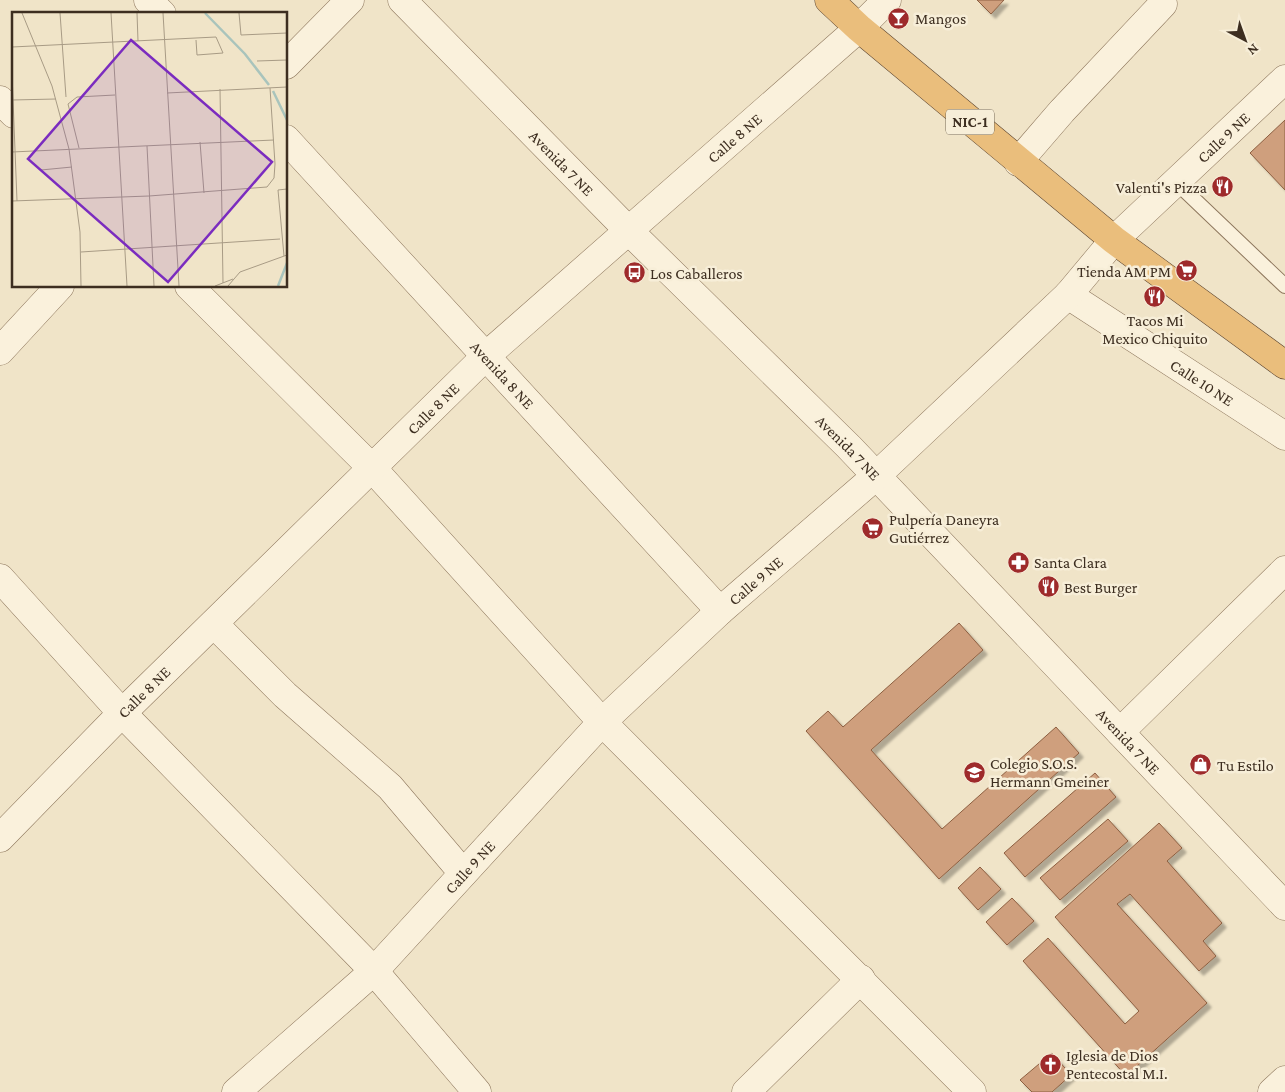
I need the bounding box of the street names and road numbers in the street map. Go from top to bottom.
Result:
street label: Calle 9 NE [1194,108,1253,166]
street label: Calle 8 NE [704,109,765,166]
road number: NIC-1 [946,110,994,134]
street label: Avenida 7 NE [526,127,598,199]
street label: Avenida 8 NE [467,337,538,412]
street label: Calle 10 NE [1167,355,1237,409]
street label: Calle 8 NE [403,379,463,437]
street label: Avenida 7 NE [813,411,884,483]
street label: Calle 9 NE [725,552,786,608]
street label: Calle 8 NE [114,662,173,721]
street label: Avenida 7 NE [1093,705,1164,778]
street label: Calle 9 NE [441,837,498,897]

